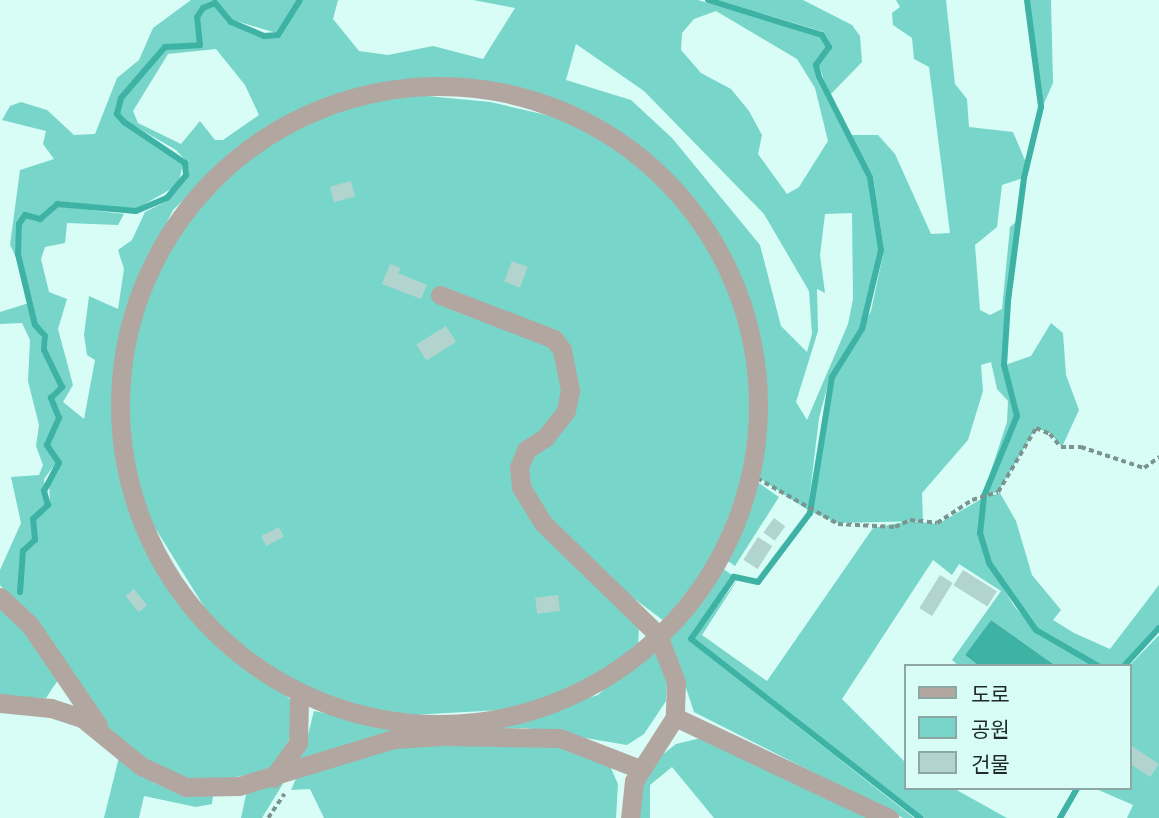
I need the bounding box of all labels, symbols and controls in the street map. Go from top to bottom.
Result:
legend [904,664,1131,790]
text: 도로 [971,682,1010,708]
text: 공원 [971,717,1010,743]
text: 건물 [971,752,1010,778]

